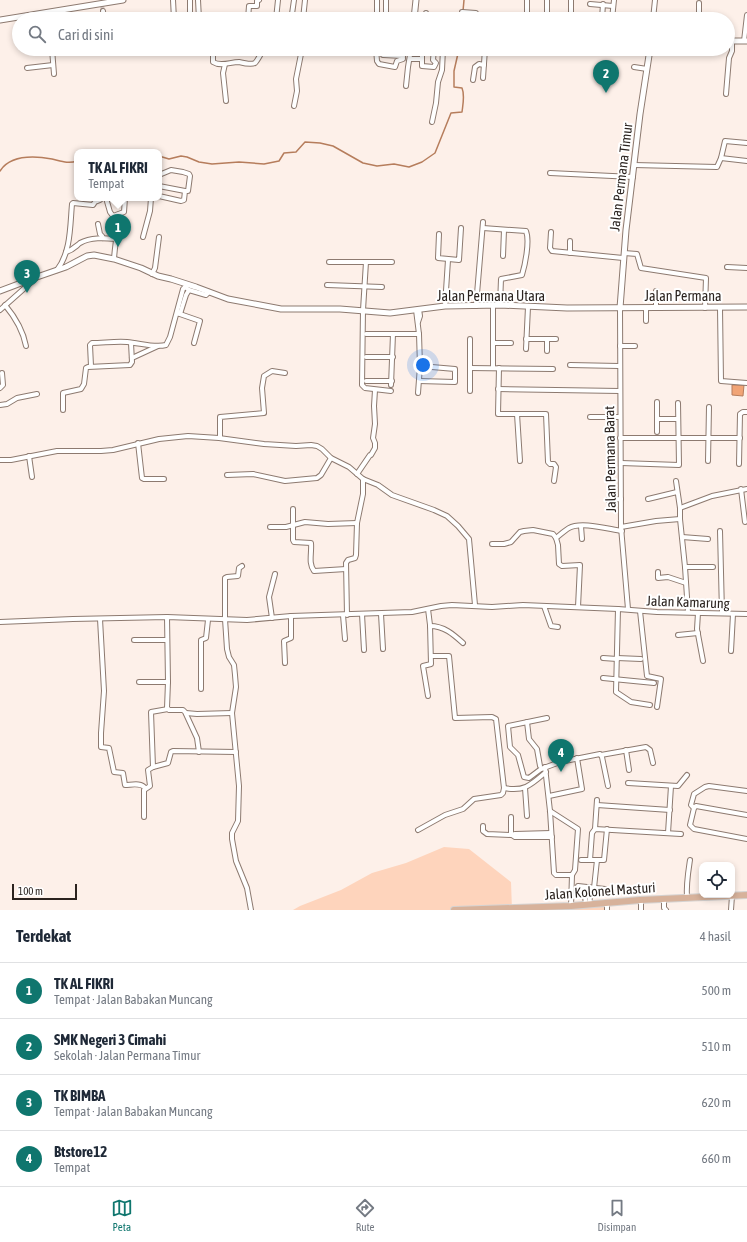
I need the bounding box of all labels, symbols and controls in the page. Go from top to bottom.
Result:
search box [12,12,735,56]
icon: search [26,23,48,45]
text: Cari di sini [58,26,114,43]
pin: 2 [593,60,619,93]
street label: Jalan Permana Timur [606,121,636,232]
popup [74,149,162,201]
text: TK AL FIKRI [88,159,148,176]
text: Tempat [88,176,124,191]
pin: 1 [105,214,131,247]
pin: 3 [14,260,40,293]
street label: Jalan Permana Utara [437,288,545,304]
street label: Jalan Permana [644,288,722,304]
your location [413,355,433,375]
street label: Jalan Permana Barat [601,406,619,512]
street label: Jalan Kamarung [646,593,730,611]
pin: 4 [548,739,574,772]
map controls [699,862,735,898]
button: locate [699,862,735,898]
street label: Jalan Kolonel Masturi [544,879,656,903]
scale bar [12,882,77,901]
text: 100 m [18,885,43,897]
text: Terdekat [16,926,71,946]
text: 4 hasil [700,929,731,944]
text: TK AL FIKRI [54,975,114,992]
text: 1 [26,983,32,998]
text: 500 m [702,983,731,998]
text: Tempat · Jalan Babakan Muncang [54,992,213,1007]
text: SMK Negeri 3 Cimahi [54,1031,166,1048]
text: 2 [26,1039,32,1054]
text: 510 m [702,1039,731,1054]
text: Sekolah · Jalan Permana Timur [54,1048,200,1063]
text: TK BIMBA [54,1087,105,1104]
text: 3 [26,1095,32,1110]
text: 620 m [702,1095,731,1110]
text: Tempat · Jalan Babakan Muncang [54,1104,213,1119]
text: Btstore12 [54,1143,107,1160]
text: 4 [26,1151,32,1166]
text: 660 m [702,1151,731,1166]
text: Tempat [54,1160,90,1175]
tab: Peta [111,1197,133,1233]
tab: Rute [354,1197,376,1233]
tab: Disimpan [598,1197,636,1233]

